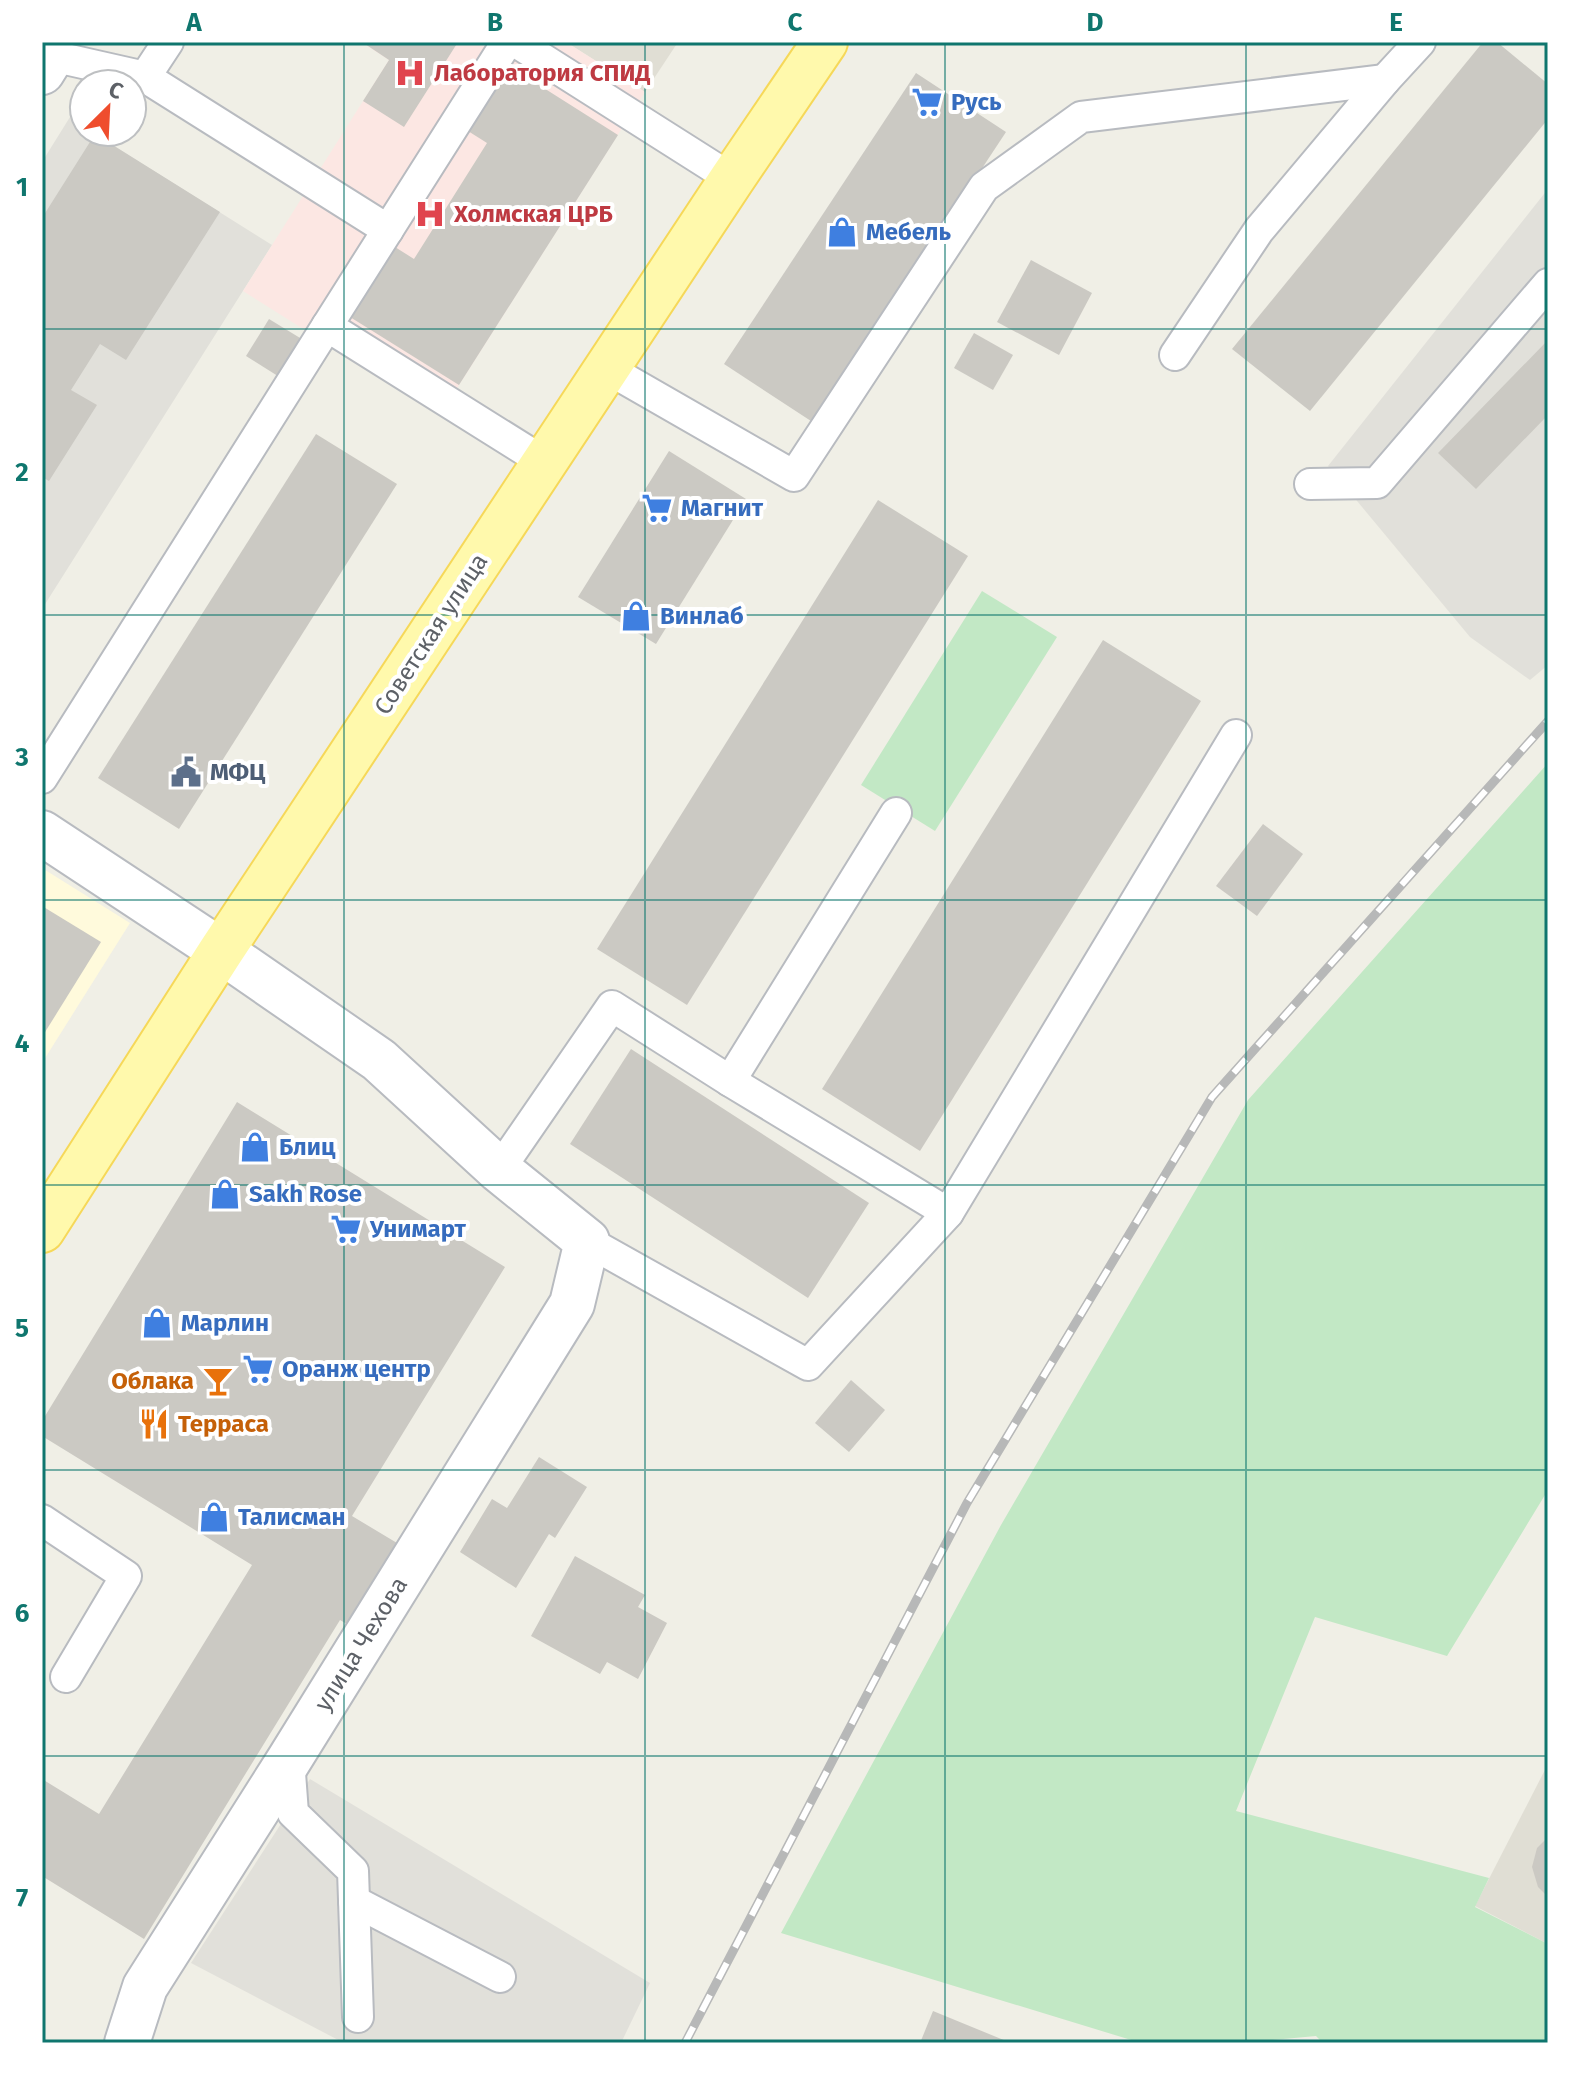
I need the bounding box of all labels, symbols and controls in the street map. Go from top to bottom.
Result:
text: A [185,7,202,38]
text: B [487,7,503,38]
text: C [788,7,803,38]
text: D [1087,7,1104,38]
text: E [1389,7,1403,38]
hospital icon: Лаборатория СПИД [393,56,427,90]
place label: Лаборатория СПИД [434,59,650,87]
north arrow [68,68,148,148]
text: С [105,75,128,105]
supermarket icon: Русь [910,85,944,119]
place label: Русь [951,88,1002,116]
text: 1 [16,172,28,203]
hospital icon: Холмская ЦРБ [413,197,447,231]
place label: Холмская ЦРБ [453,200,613,228]
shop icon: Мебель [825,215,859,249]
place label: Мебель [866,218,952,246]
text: 2 [15,457,29,488]
supermarket icon: Магнит [640,491,674,525]
place label: Магнит [681,494,764,522]
street label: Советская улица [369,548,493,720]
shop icon: Винлаб [619,599,653,633]
place label: Винлаб [660,602,744,630]
text: 3 [14,742,29,773]
public building icon: МФЦ [169,755,203,789]
place label: МФЦ [210,758,266,786]
text: 4 [15,1028,30,1059]
shop icon: Блиц [238,1130,272,1164]
place label: Блиц [279,1133,336,1161]
shop icon: Sakh Rose [208,1177,242,1211]
place label: Sakh Rose [249,1180,362,1208]
supermarket icon: Унимарт [329,1212,363,1246]
place label: Унимарт [369,1215,466,1243]
shop icon: Марлин [140,1306,174,1340]
place label: Марлин [181,1309,269,1337]
text: 5 [15,1313,29,1344]
supermarket icon: Оранж центр [241,1352,275,1386]
place label: Оранж центр [282,1355,431,1383]
bar icon: Облака [201,1364,235,1398]
place label: Облака [111,1367,194,1395]
restaurant icon: Терраса [137,1407,171,1441]
place label: Терраса [178,1410,269,1438]
shop icon: Талисман [197,1500,231,1534]
place label: Талисман [238,1503,346,1531]
street label: улица Чехова [309,1572,413,1716]
text: 6 [15,1598,30,1629]
text: 7 [16,1883,28,1914]

